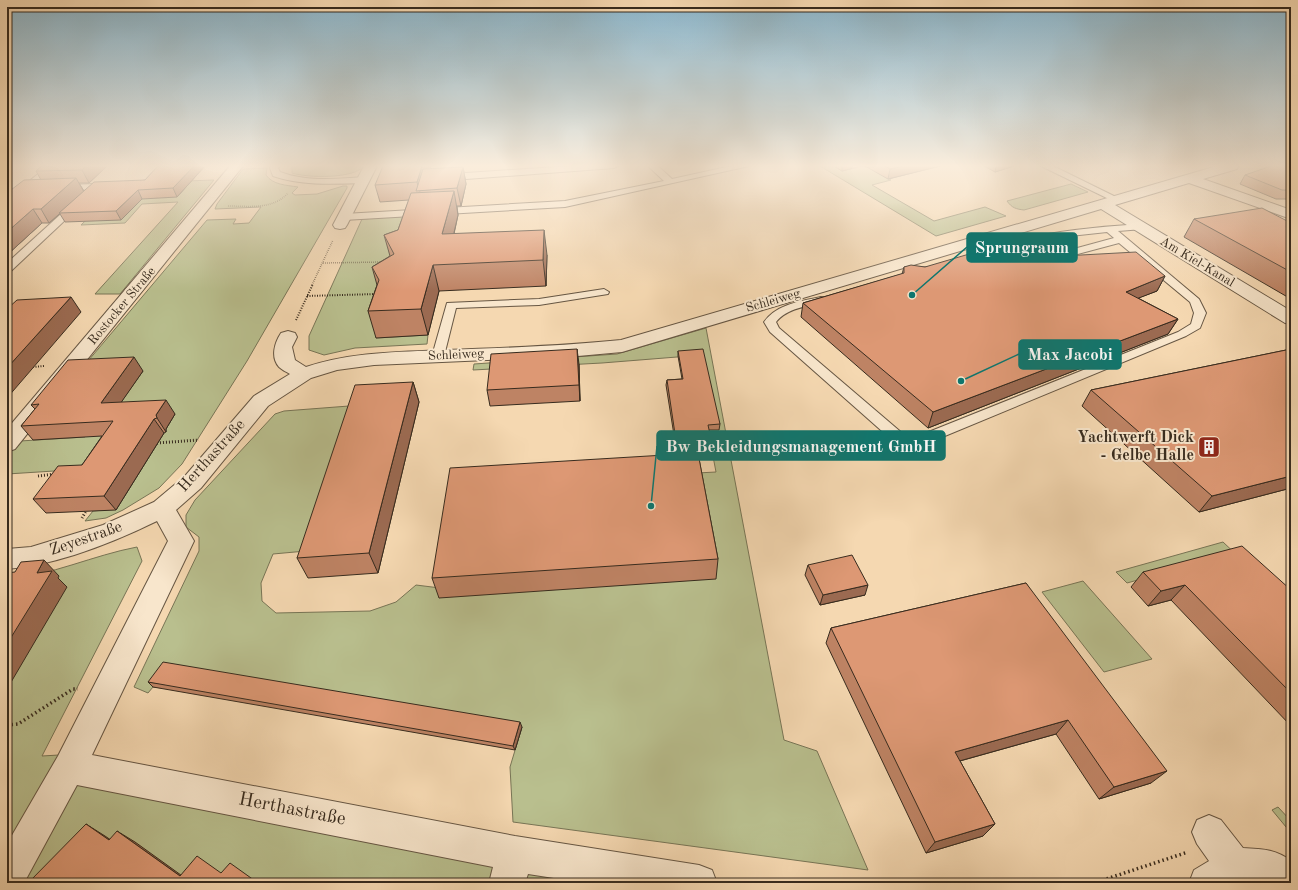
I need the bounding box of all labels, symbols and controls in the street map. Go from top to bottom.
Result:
callout: Sprungraum [967,233,1077,262]
street label: Am Kiel-Kanal [1157,235,1237,290]
text: Sprungraum [975,240,1070,257]
street label: Rostocker Straße [86,265,158,347]
street label: Schleiweg [744,287,802,315]
callout: Max Jacobi [1019,340,1121,369]
street label: Schleiweg [428,347,484,363]
text: Max Jacobi [1027,347,1113,364]
street label: Herthastraße [175,417,249,495]
place label: Yachtwerft Dick - Gelbe Halle [1077,430,1194,464]
callout: Bw Bekleidungsmanagement GmbH [657,431,945,460]
building icon: Yachtwerft Dick - Gelbe Halle [1196,434,1222,460]
text: Bw Bekleidungsmanagement GmbH [665,439,937,456]
street label: Zeyestraße [48,519,124,559]
street label: Herthastraße [237,790,347,830]

